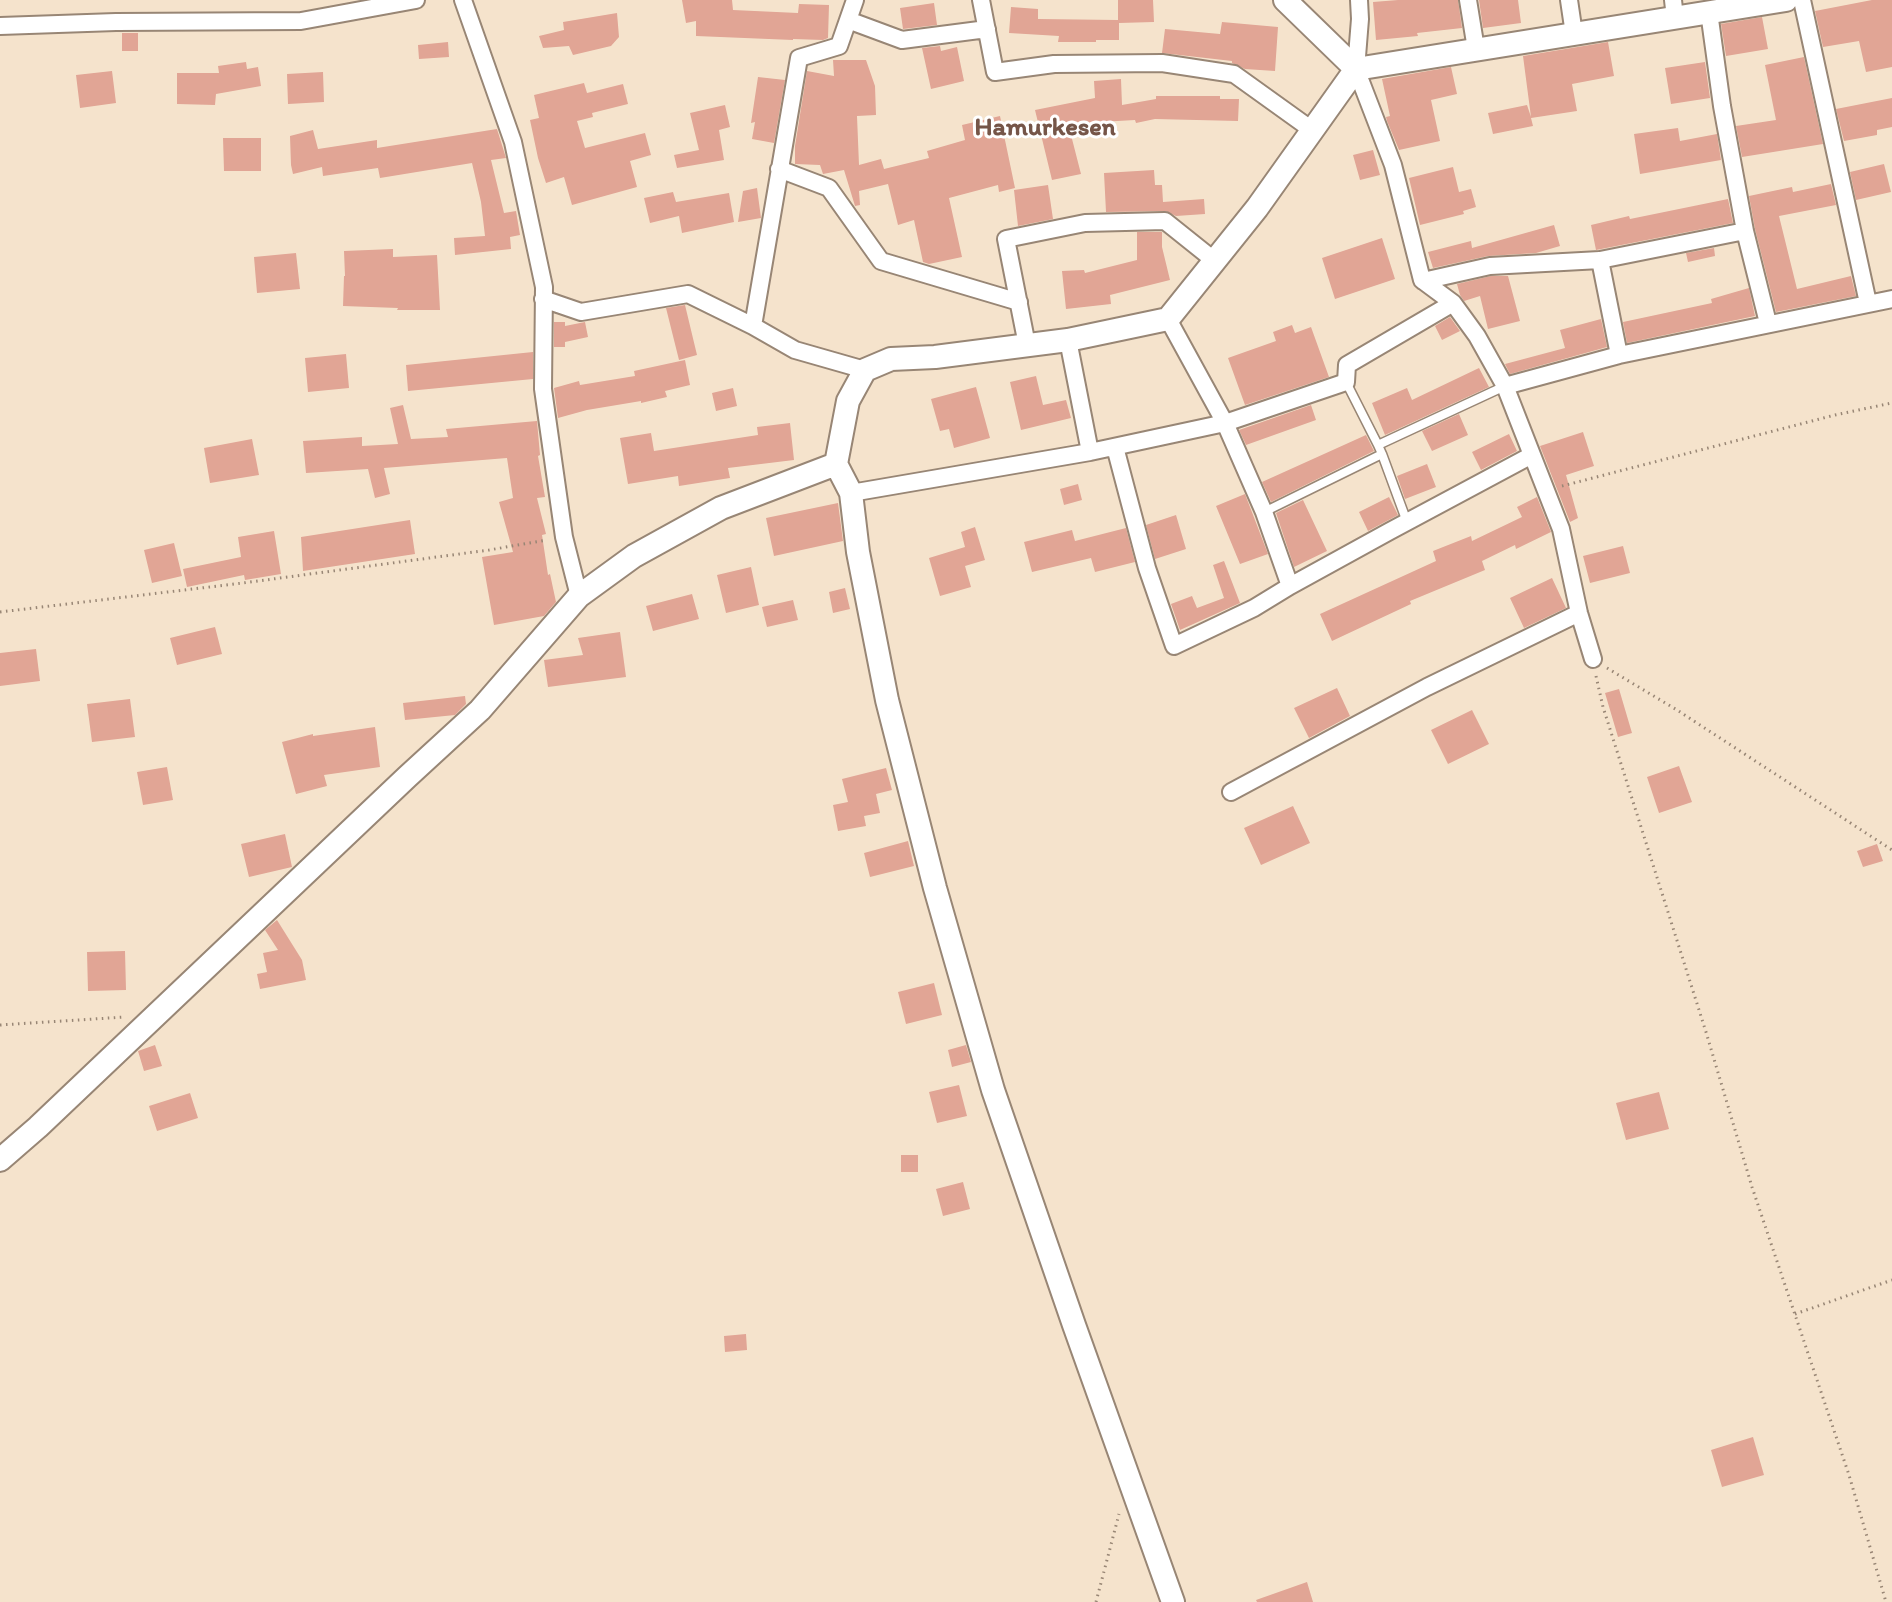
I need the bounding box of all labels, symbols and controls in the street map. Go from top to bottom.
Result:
district label: Hamurkesen [974,112,1116,144]

